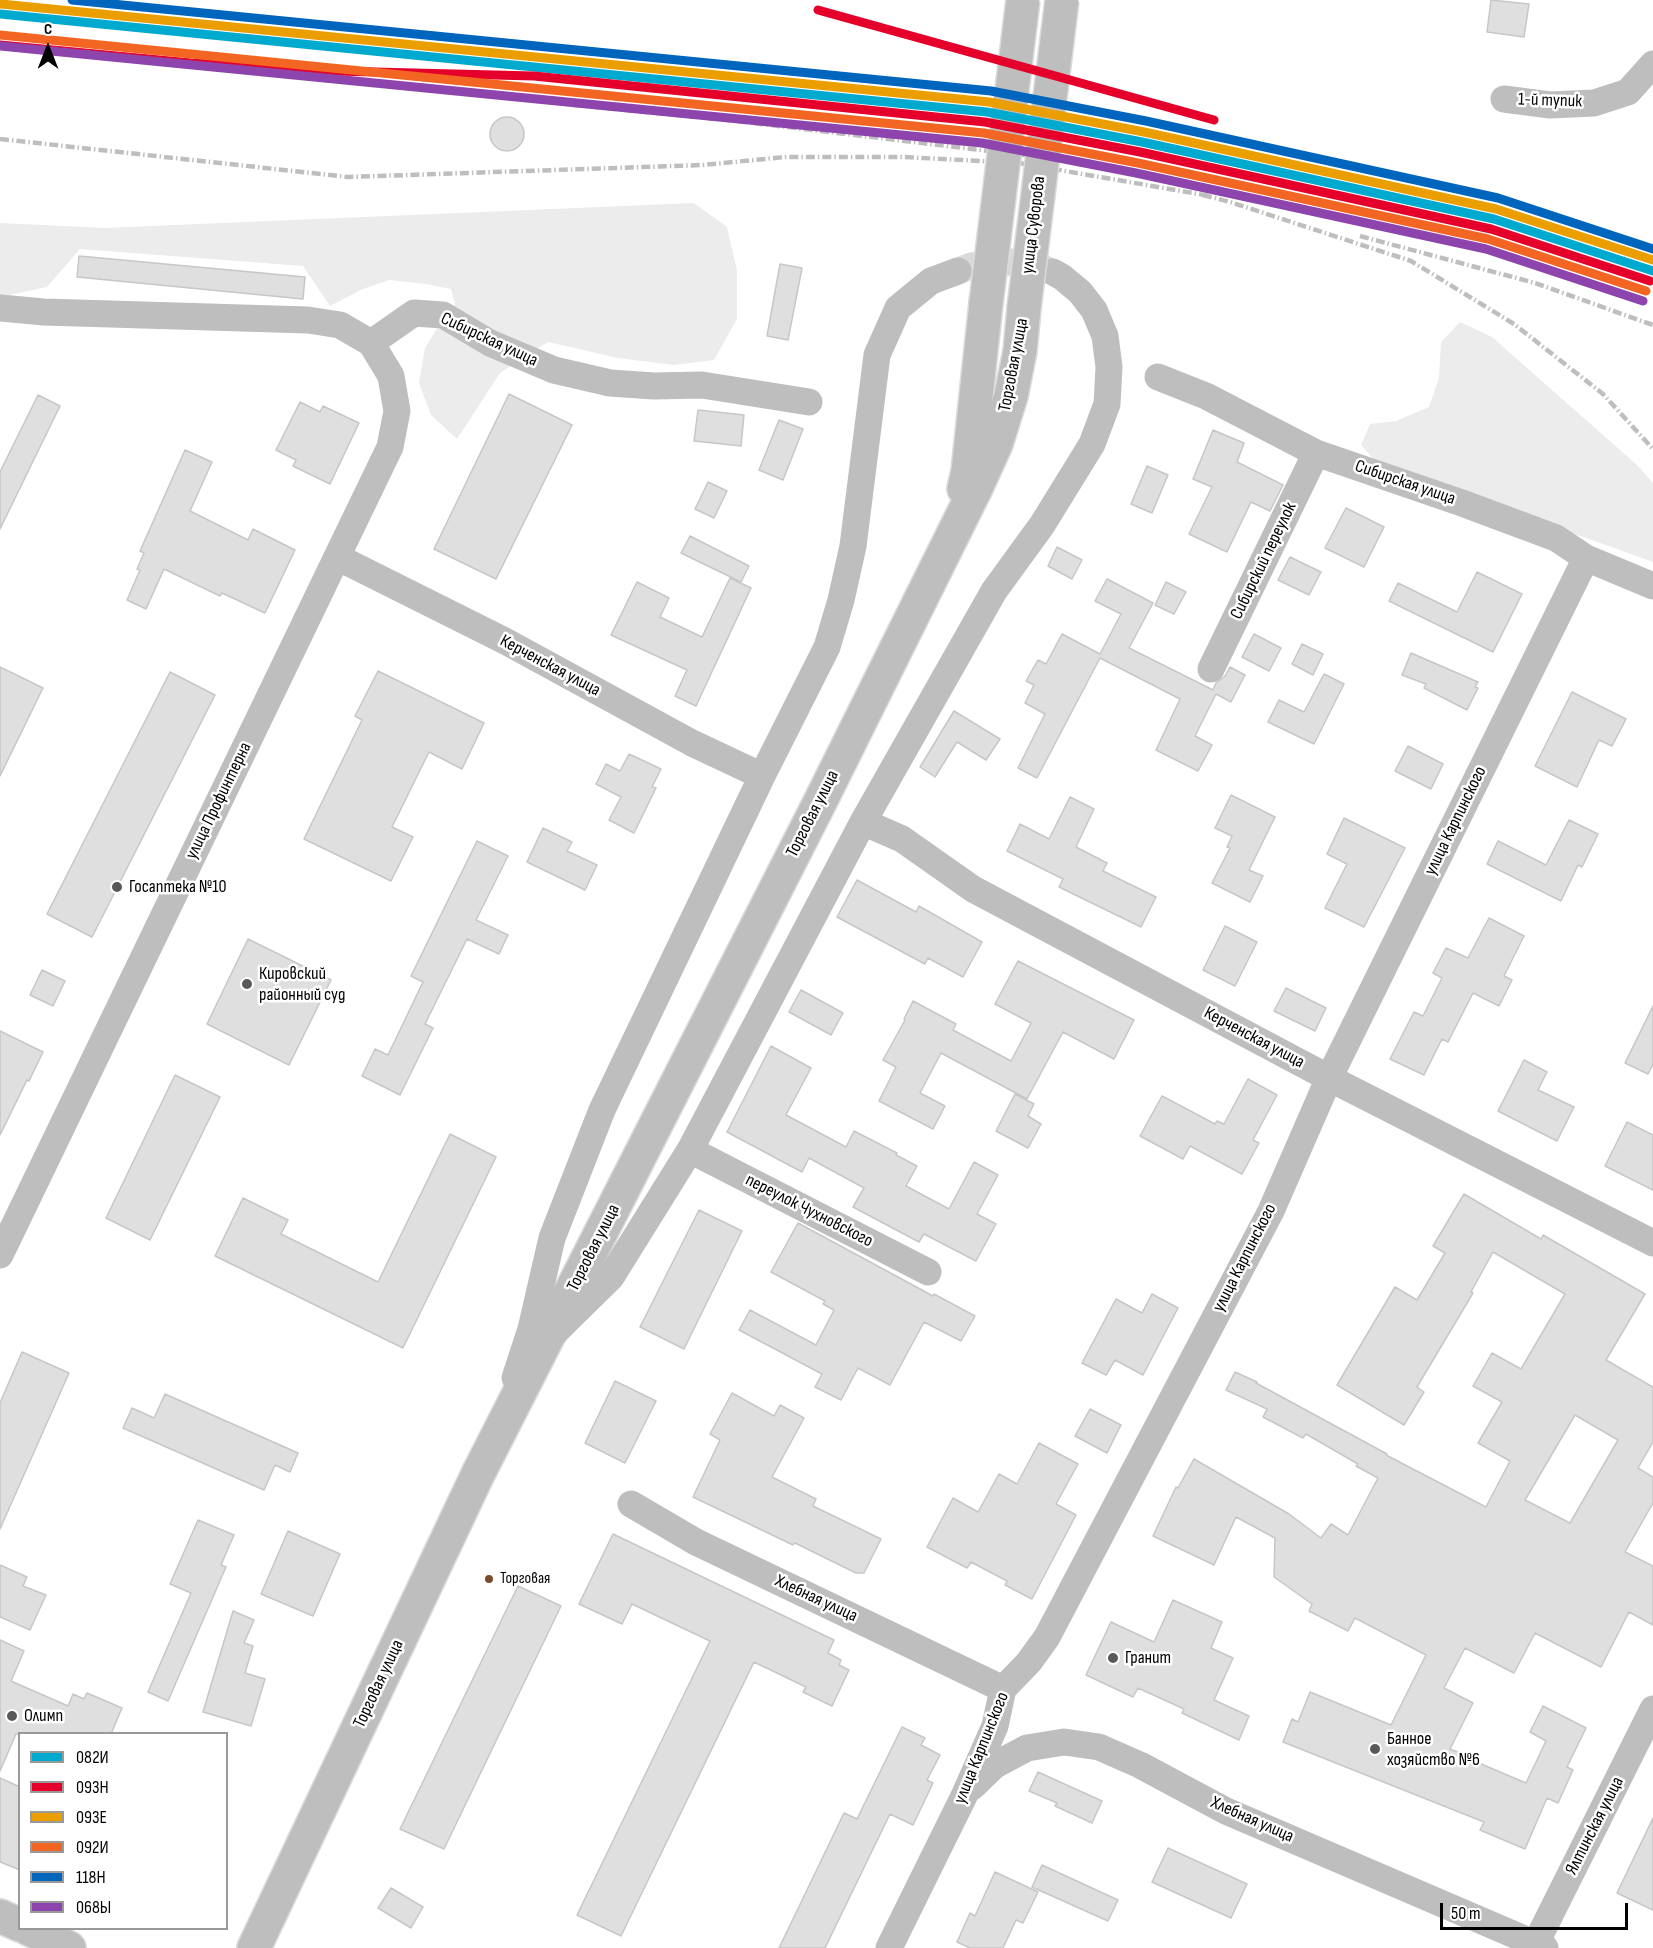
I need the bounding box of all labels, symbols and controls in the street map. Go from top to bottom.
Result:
north arrow [18,18,78,78]
text: С [44,20,52,39]
street label: 1-й тупик [1518,89,1582,113]
street label: улица Суворова [1017,175,1051,275]
street label: Сибирская улица [437,308,541,372]
street label: Торговая улица [994,317,1034,413]
street label: Сибирская улица [1352,456,1458,510]
street label: Сибирский переулок [1226,499,1302,623]
street label: Керченская улица [496,631,604,701]
street label: улица Профинтерна [181,739,257,863]
street label: улица Карпинского [1420,763,1492,879]
street label: Торговая улица [782,767,844,861]
place label: Госаптека №10 [129,876,227,898]
marker: Госаптека №10 [110,880,124,894]
place label: Кировский районный суд [259,963,345,1006]
marker: Кировский районный суд [240,977,254,991]
street label: Керченская улица [1200,1003,1308,1073]
street label: переулок Чухновского [742,1170,876,1252]
street label: улица Карпинского [1208,1200,1282,1316]
street label: Торговая улица [563,1201,625,1295]
place label: Торговая [500,1569,550,1589]
street label: Хлебная улица [771,1571,861,1627]
marker: Торговая [483,1573,495,1585]
street label: Торговая улица [349,1637,409,1731]
place label: Гранит [1125,1647,1171,1669]
marker: Гранит [1106,1651,1120,1665]
street label: улица Карпинского [950,1689,1014,1807]
place label: Олимп [24,1705,63,1727]
marker: Олимп [5,1709,19,1723]
place label: Банное хозяйство №6 [1387,1728,1480,1770]
legend [18,1732,228,1930]
marker: Банное хозяйство №6 [1368,1742,1382,1756]
text: 082И [76,1747,109,1768]
street label: Ялтинская улица [1561,1773,1629,1879]
text: 093Н [76,1777,109,1798]
street label: Хлебная улица [1207,1792,1297,1848]
text: 093Е [76,1807,107,1828]
text: 092И [76,1837,109,1858]
text: 118Н [76,1867,106,1888]
scale bar [1443,1891,1630,1929]
text: 068Ы [76,1897,111,1918]
text: 50 m [1451,1903,1481,1924]

